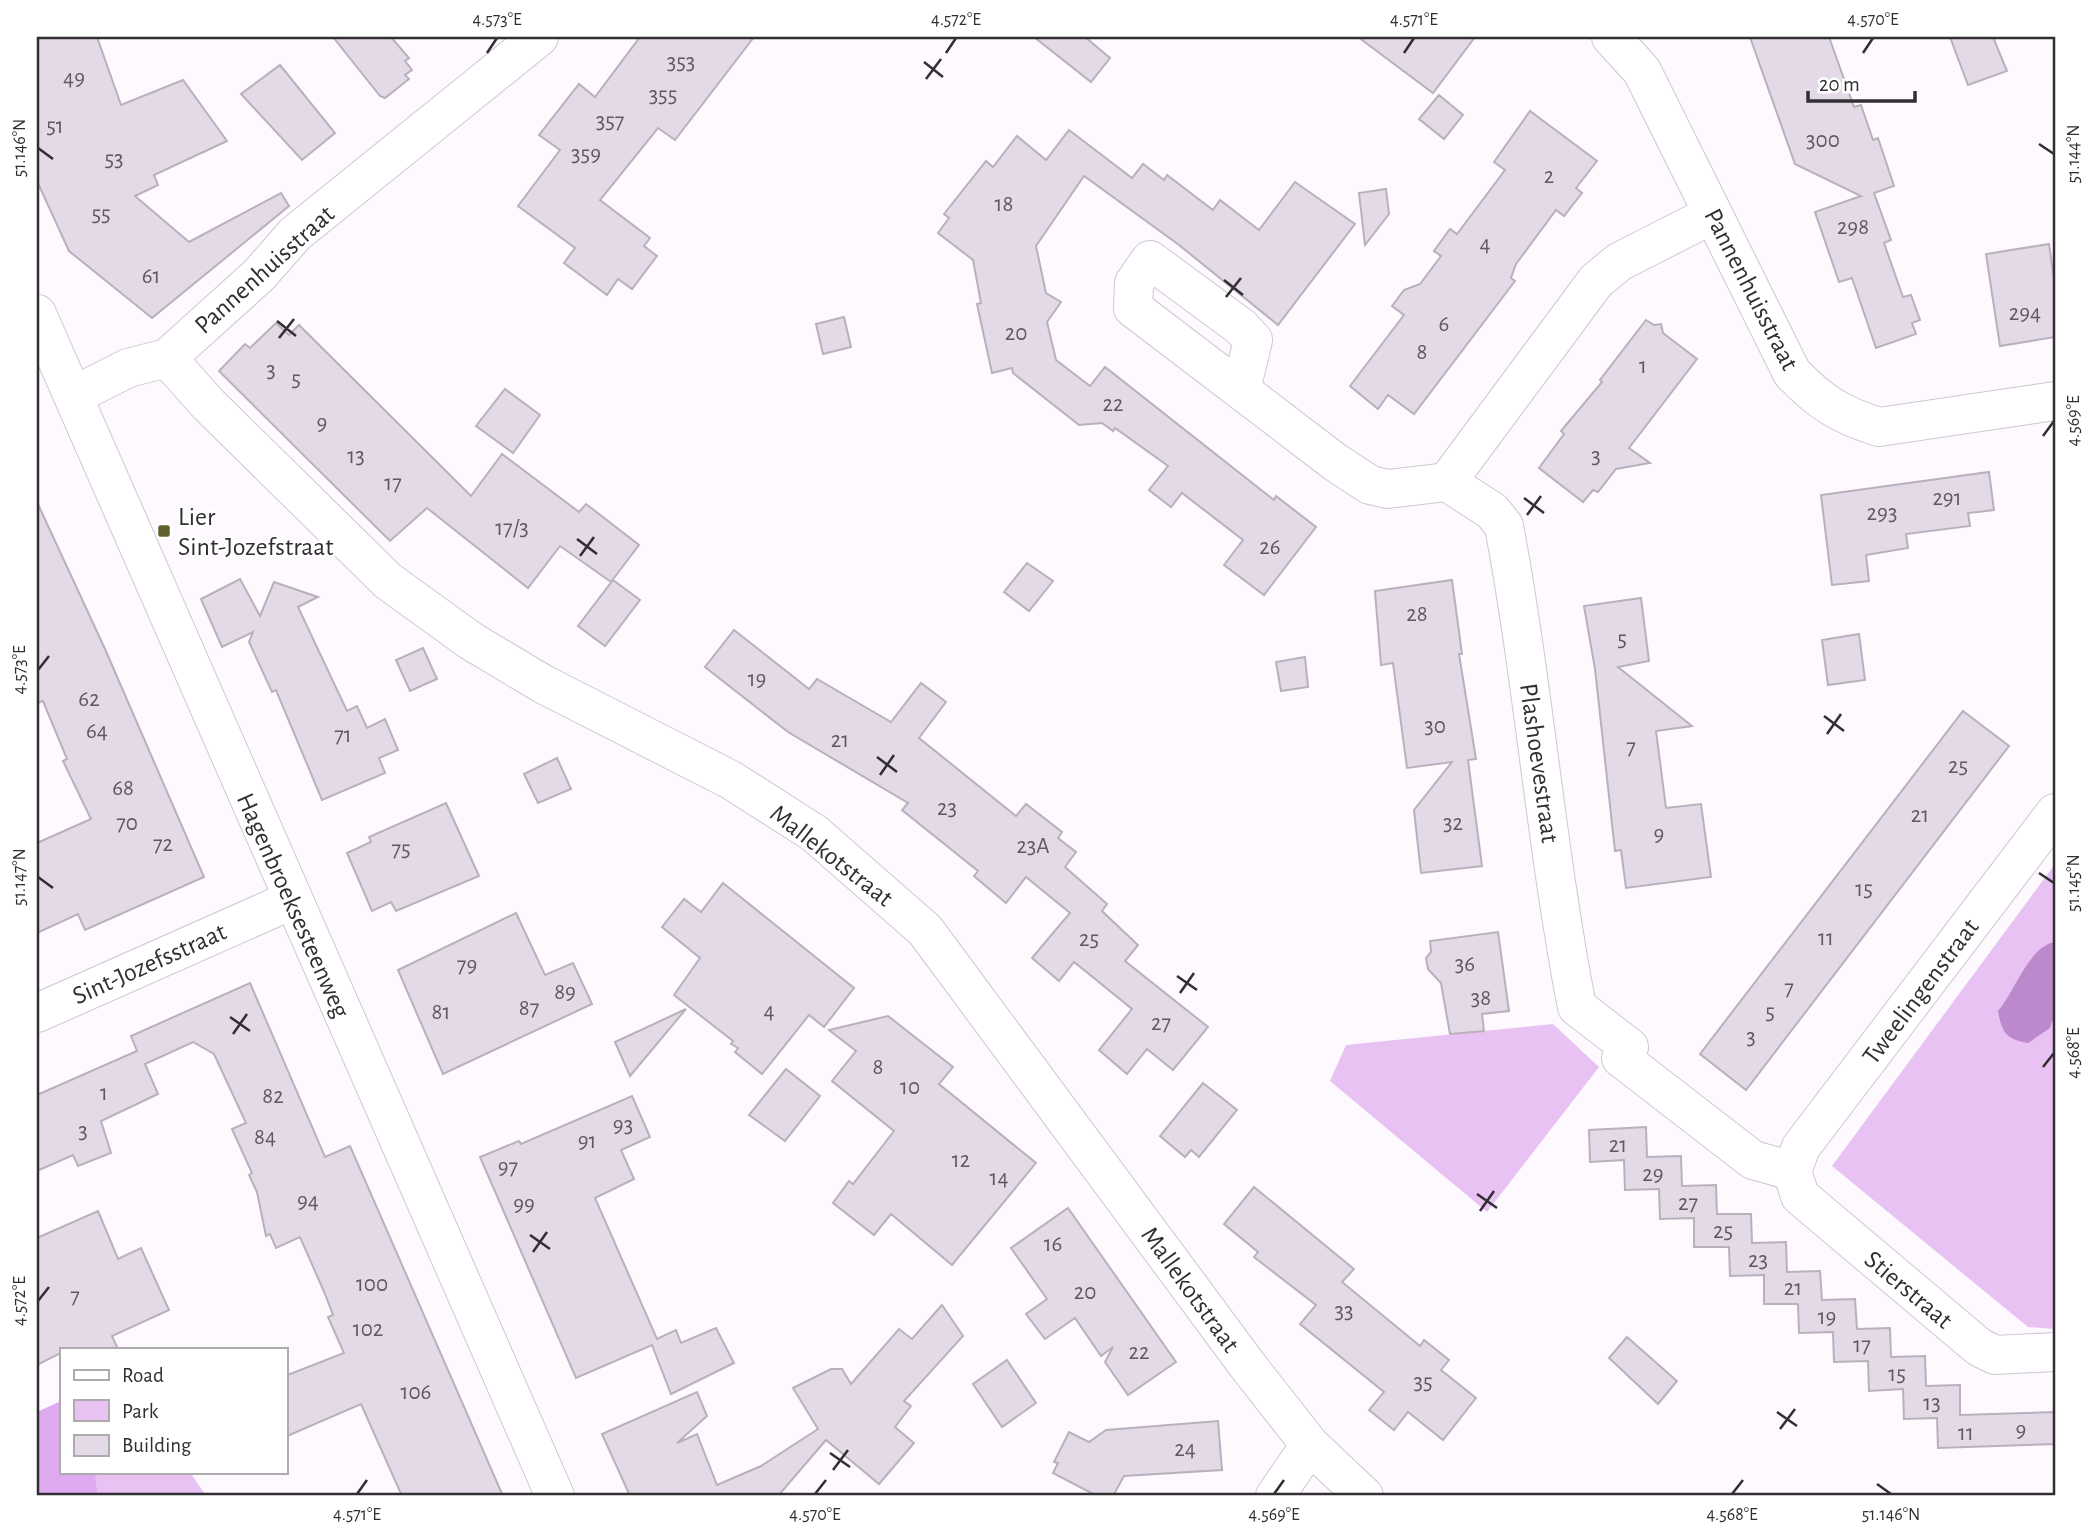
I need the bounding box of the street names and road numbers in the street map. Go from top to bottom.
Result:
street label: Pannenhuisstraat [190,201,339,339]
street label: Pannenhuisstraat [1699,204,1803,374]
street label: Plashoevestraat [1515,682,1563,845]
street label: Hagenbroeksesteenweg [232,789,355,1022]
street label: Mallekotstraat [765,800,898,912]
street label: Tweelingenstraat [1858,914,1984,1069]
street label: Sint-Jozefsstraat [69,918,230,1009]
street label: Mallekotstraat [1136,1222,1244,1357]
street label: Stierstraat [1860,1246,1957,1334]

